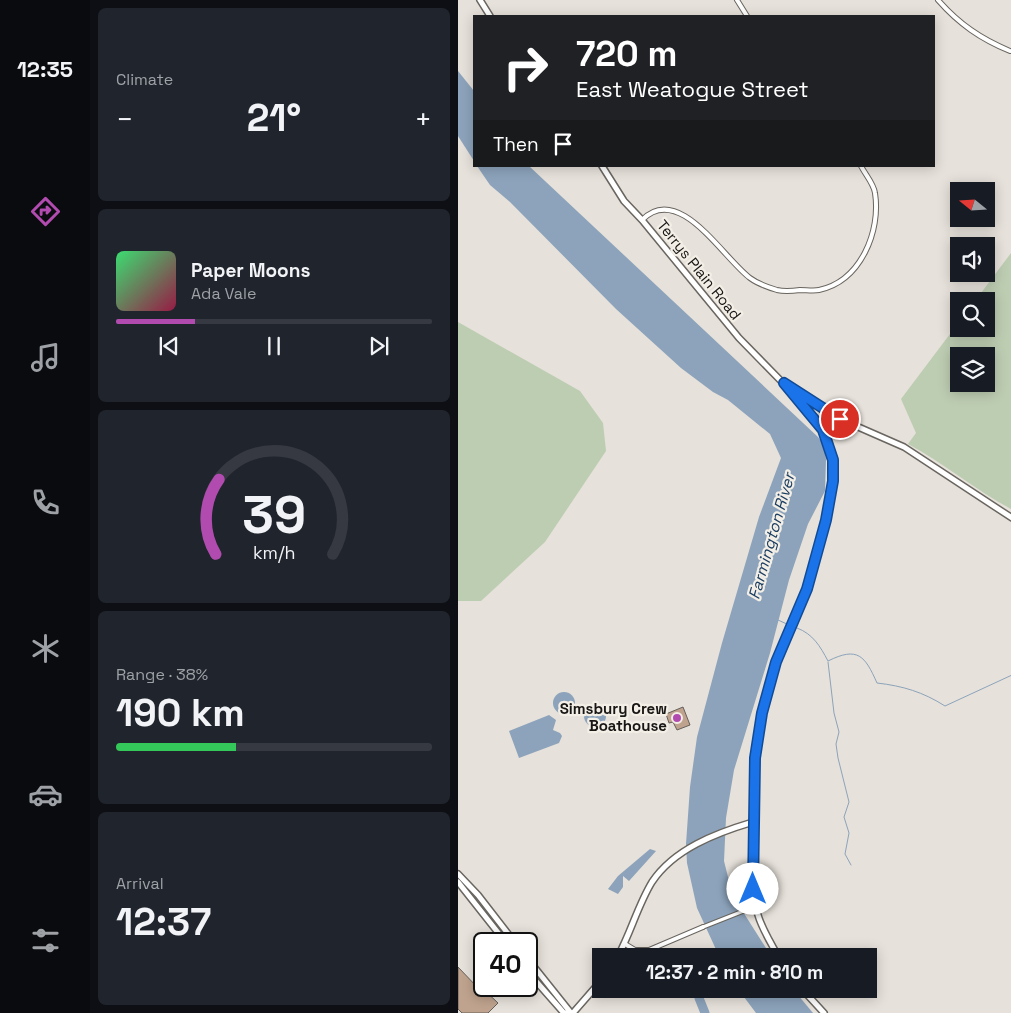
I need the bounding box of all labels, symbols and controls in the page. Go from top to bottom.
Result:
text: 720 m [576,32,678,76]
icon: right [493,35,558,100]
text: 12:35 [17,55,73,83]
text: Climate [116,69,173,90]
text: East Weatogue Street [576,75,809,103]
text: 21° [247,94,301,142]
text: − [116,101,133,137]
text: + [415,101,432,137]
icon: arrive [549,130,577,158]
text: Then [493,132,539,157]
north arrow [950,182,996,228]
map controls [950,182,995,392]
icon: directions [28,194,63,229]
street label: Terrys Plain Road [653,216,746,324]
button: sound [950,237,995,282]
text: Paper Moons [191,258,310,283]
text: Ada Vale [191,283,256,304]
button: search [950,292,995,337]
icon: previous [155,332,183,360]
icon: pause [260,332,288,360]
icon: next [365,332,393,360]
icon: music [28,340,63,375]
button: layers [950,347,995,392]
pin [819,398,861,440]
icon: arrive [826,405,854,433]
water label: Farmington River [743,469,800,602]
text: 39 [242,482,306,548]
icon: phone [28,485,63,520]
text: km/h [253,541,295,564]
icon: climate [28,631,63,666]
text: Range · 38% [116,664,208,685]
text: 190 km [116,689,245,737]
place label: Simsbury Crew Boathouse [560,699,667,735]
marker: Simsbury Crew Boathouse [671,712,683,724]
icon: car [28,777,63,812]
position arrow [726,862,778,914]
text: Arrival [116,873,164,894]
text: 12:37 [116,898,211,946]
icon: filters [28,923,63,958]
speed limit sign: 40 [473,932,538,997]
text: 12:37 · 2 min · 810 m [646,960,823,985]

